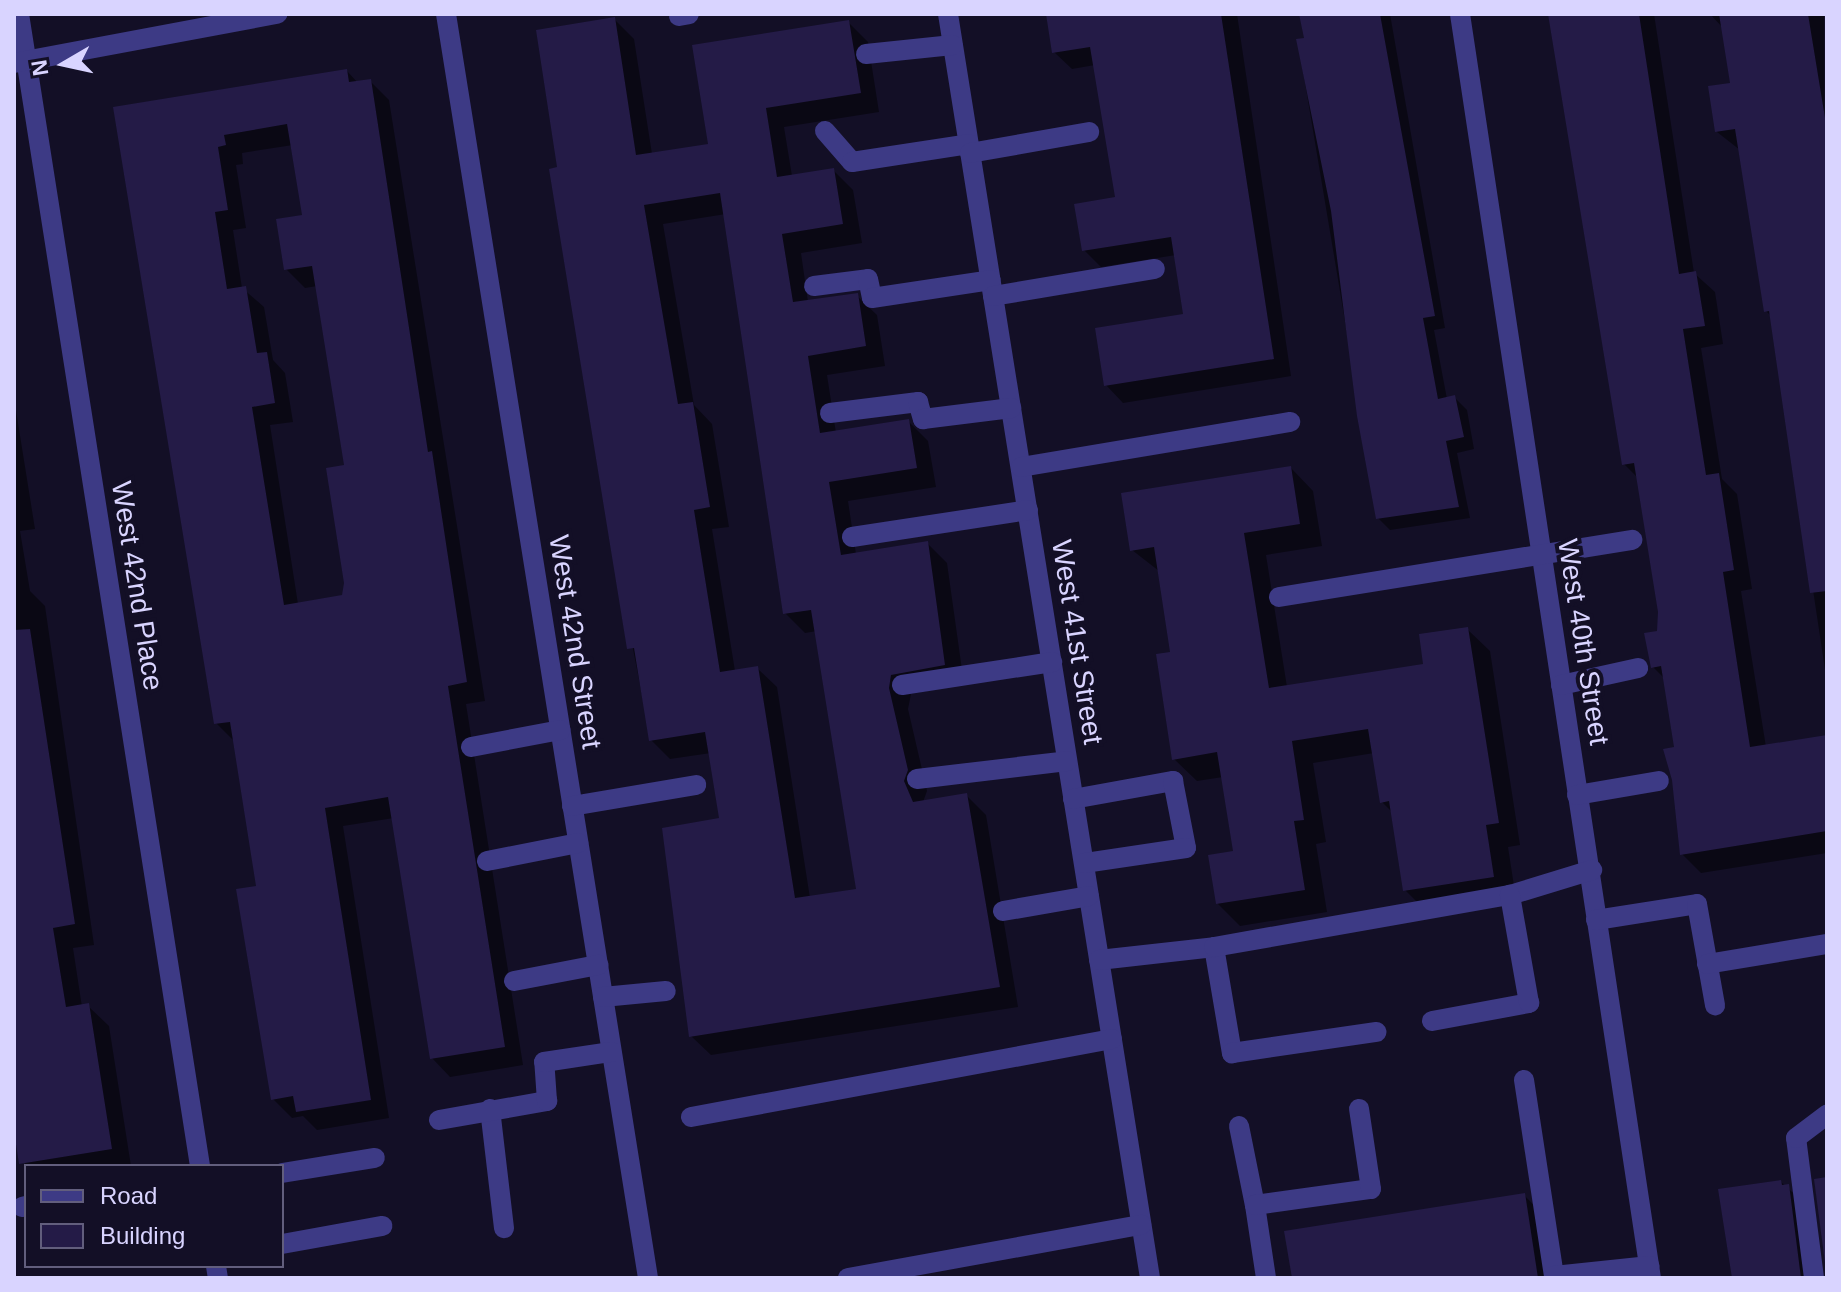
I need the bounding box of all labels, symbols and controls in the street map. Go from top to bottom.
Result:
north arrow [24,24,104,104]
text: N [26,58,53,78]
street label: West 42nd Place [104,479,170,693]
street label: West 42nd Street [542,533,608,751]
street label: West 41st Street [1044,537,1110,747]
street label: West 40th Street [1550,537,1616,747]
legend [24,1164,284,1268]
text: Road [100,1182,157,1209]
text: Building [100,1222,185,1249]

